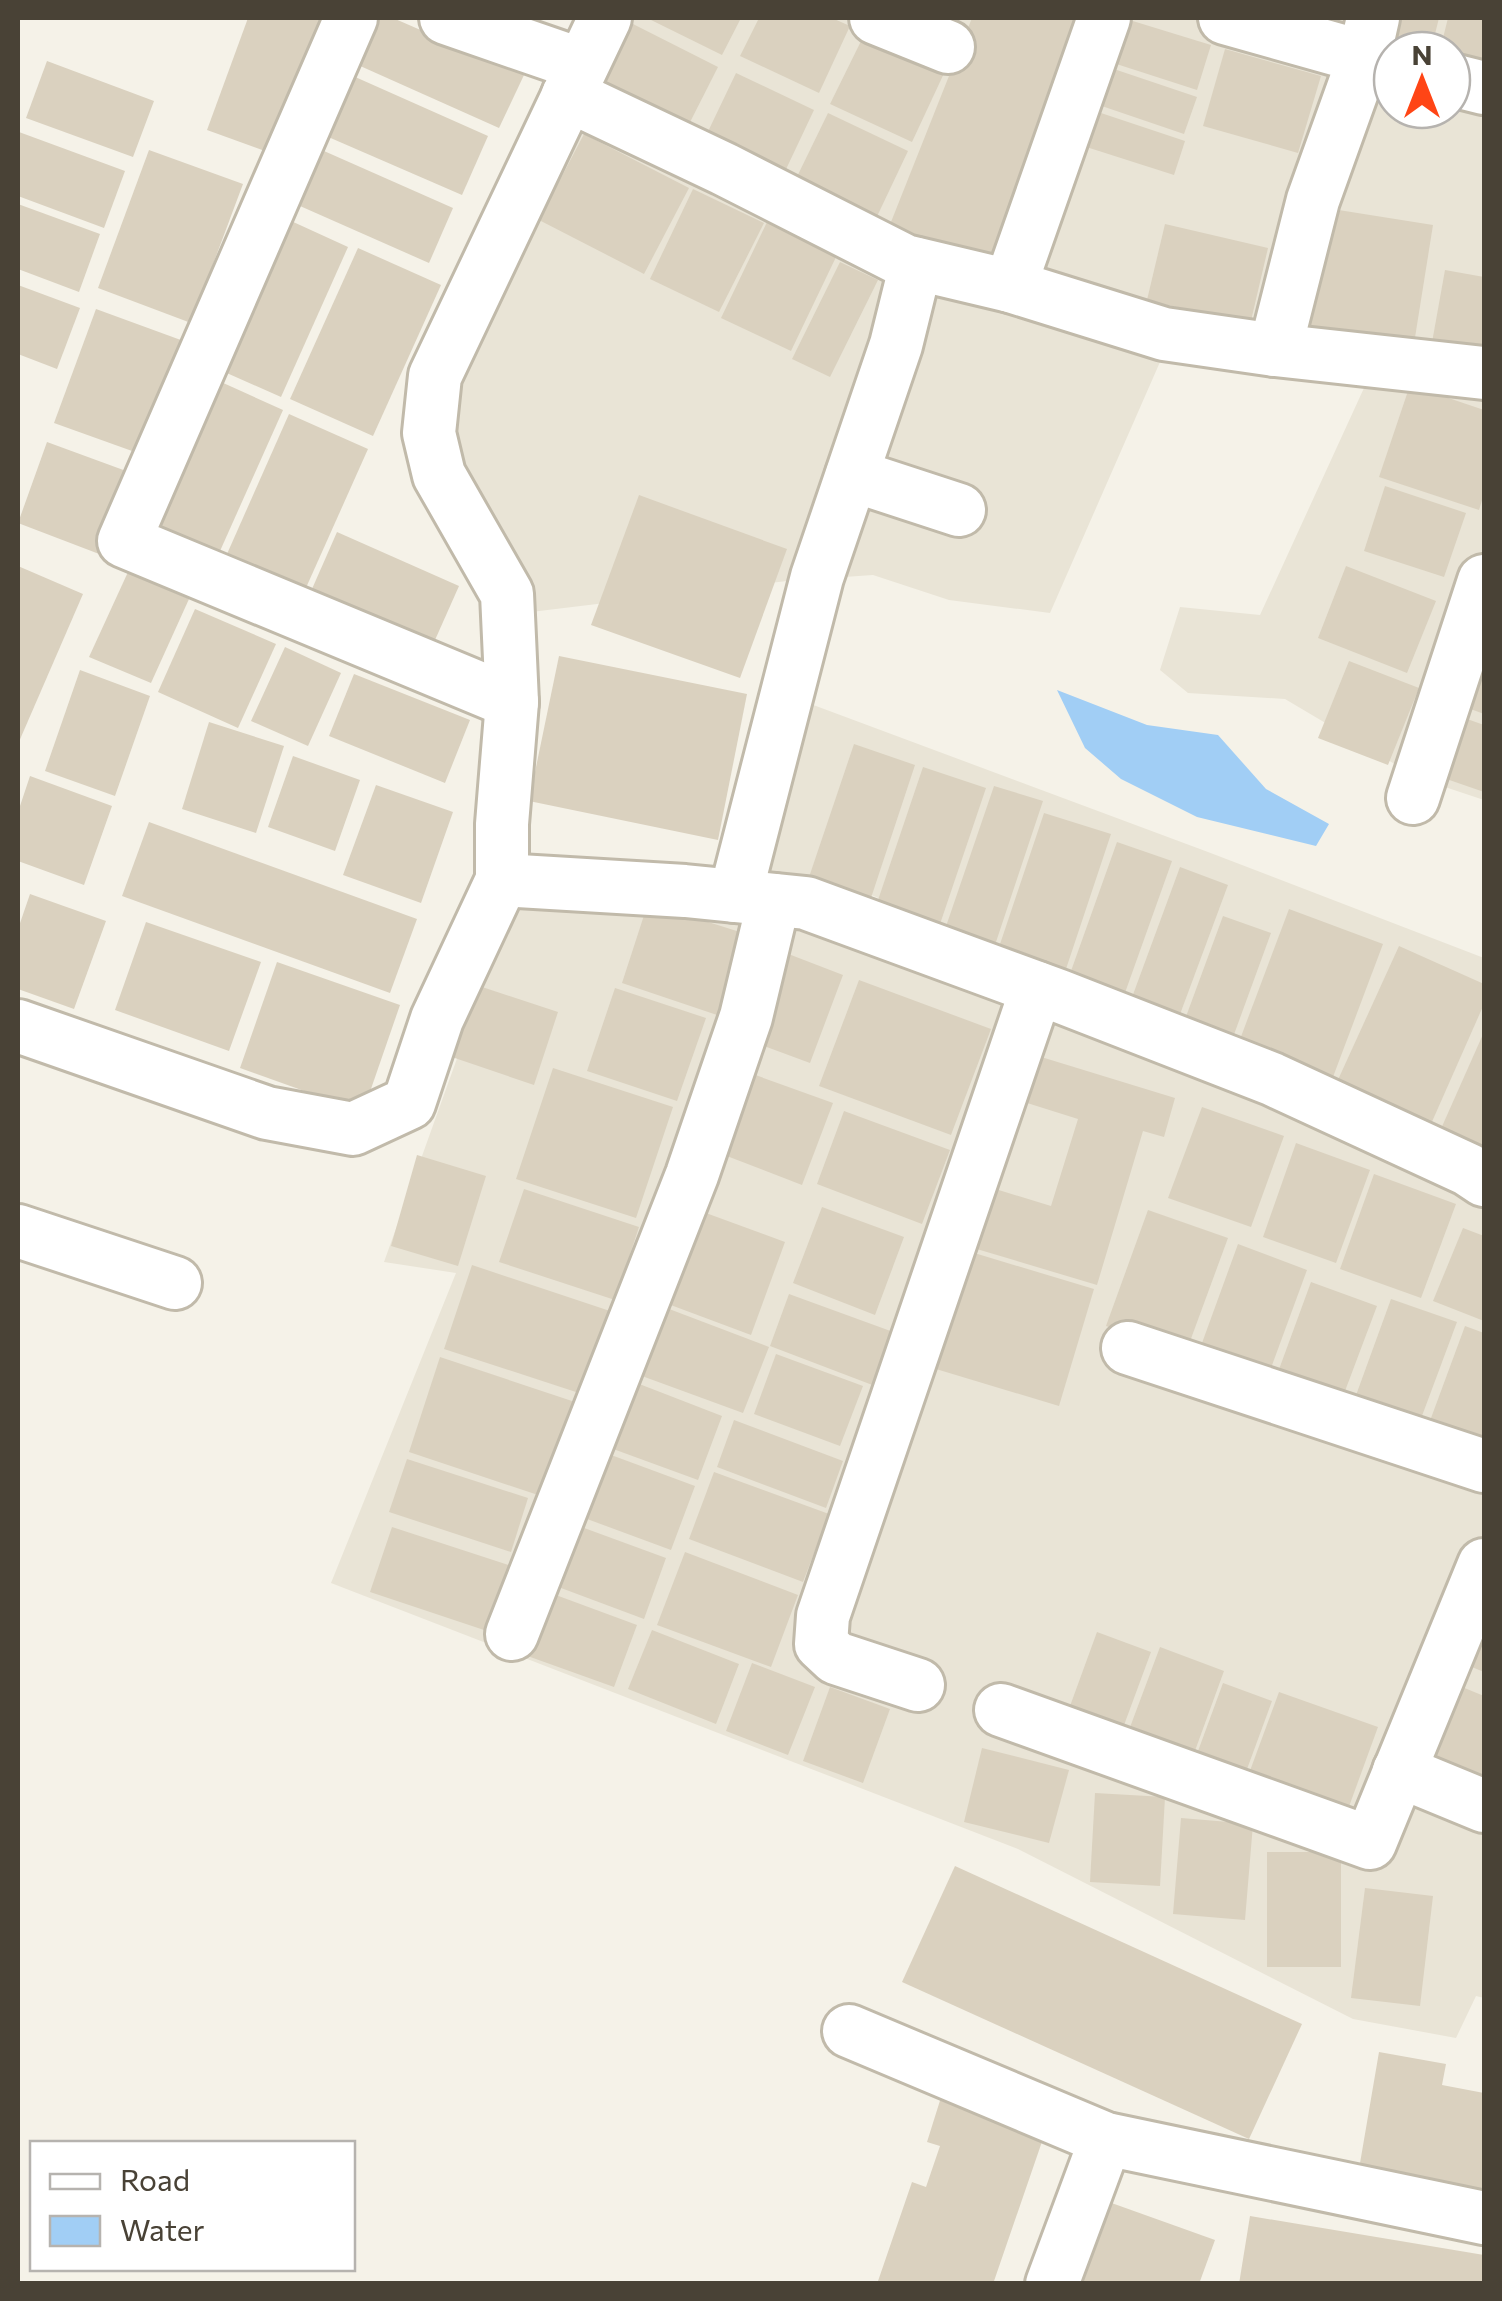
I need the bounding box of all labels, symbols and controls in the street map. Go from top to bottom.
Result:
north arrow [1372,30,1472,130]
text: N [1412,37,1433,71]
legend [30,2141,355,2271]
text: Road [120,2160,190,2197]
text: Water [120,2210,205,2247]

